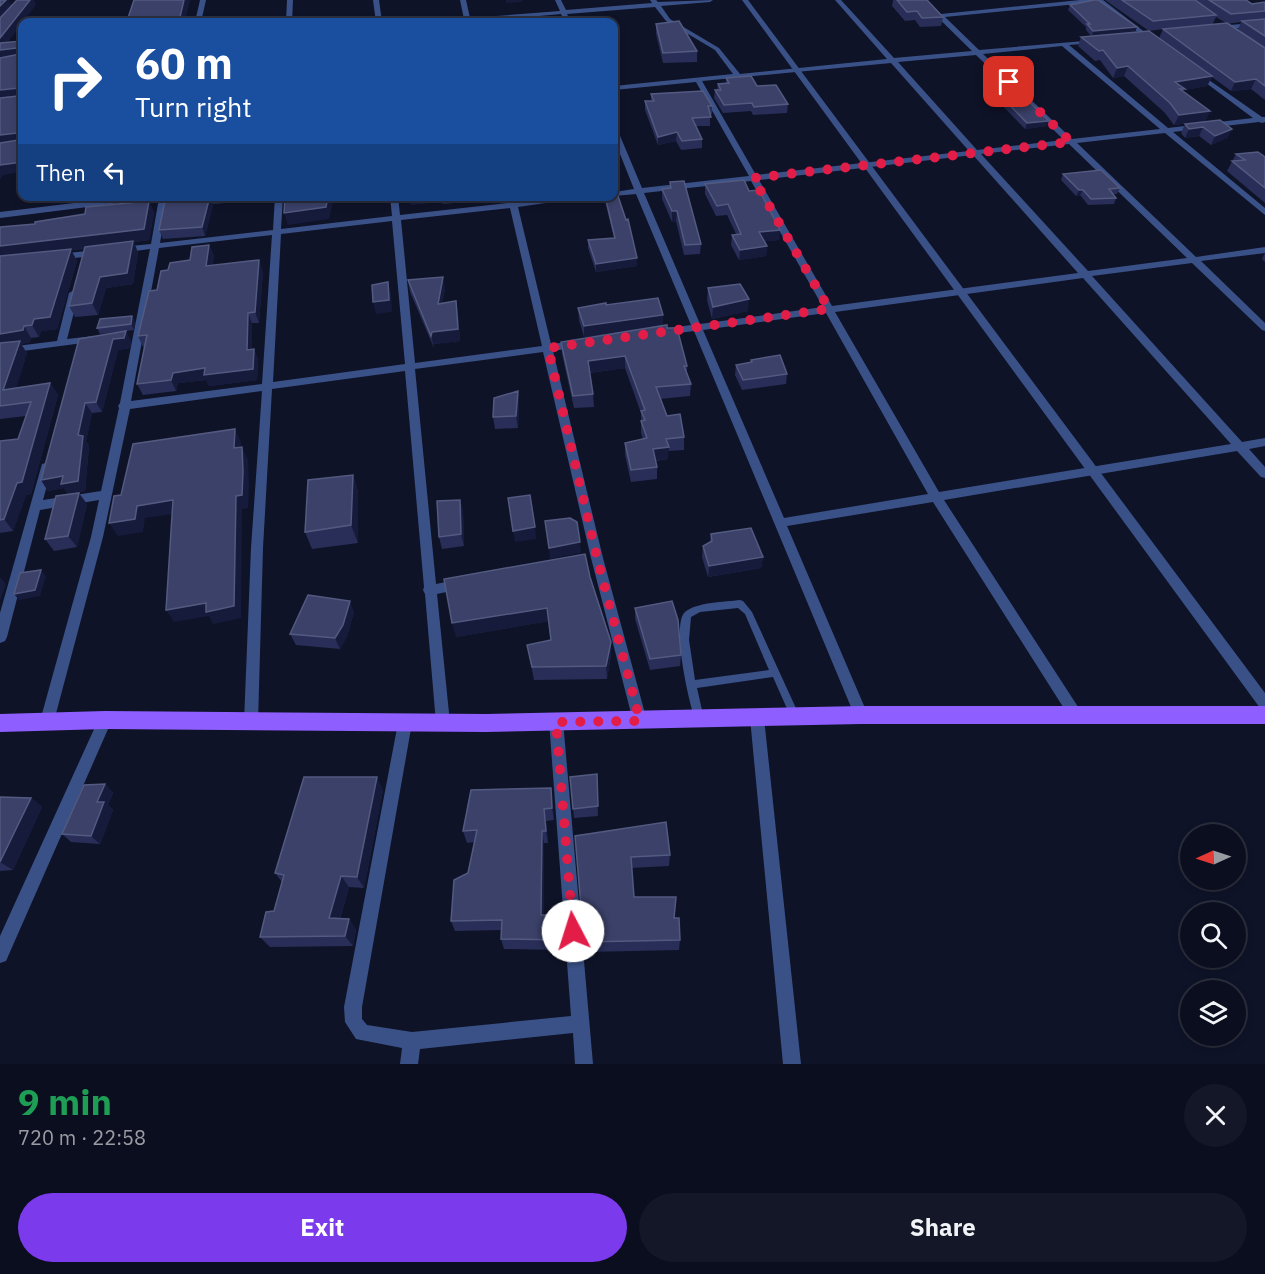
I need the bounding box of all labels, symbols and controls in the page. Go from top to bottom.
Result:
text: 60 m [135,36,233,91]
icon: right [36,42,114,120]
pin [983,56,1034,107]
icon: arrive [992,65,1025,98]
text: Turn right [135,89,252,124]
icon: left [98,156,131,189]
text: Then [36,158,86,187]
north arrow [1180,824,1246,890]
map controls [1180,824,1246,1046]
position arrow [541,899,605,963]
button: search [1180,902,1246,968]
button: layers [1180,980,1246,1046]
text: 9 min [18,1078,112,1125]
button: close [1184,1084,1247,1147]
text: 720 m · 22:58 [18,1124,146,1151]
button: Exit [18,1193,627,1262]
button: Share [639,1193,1247,1262]

